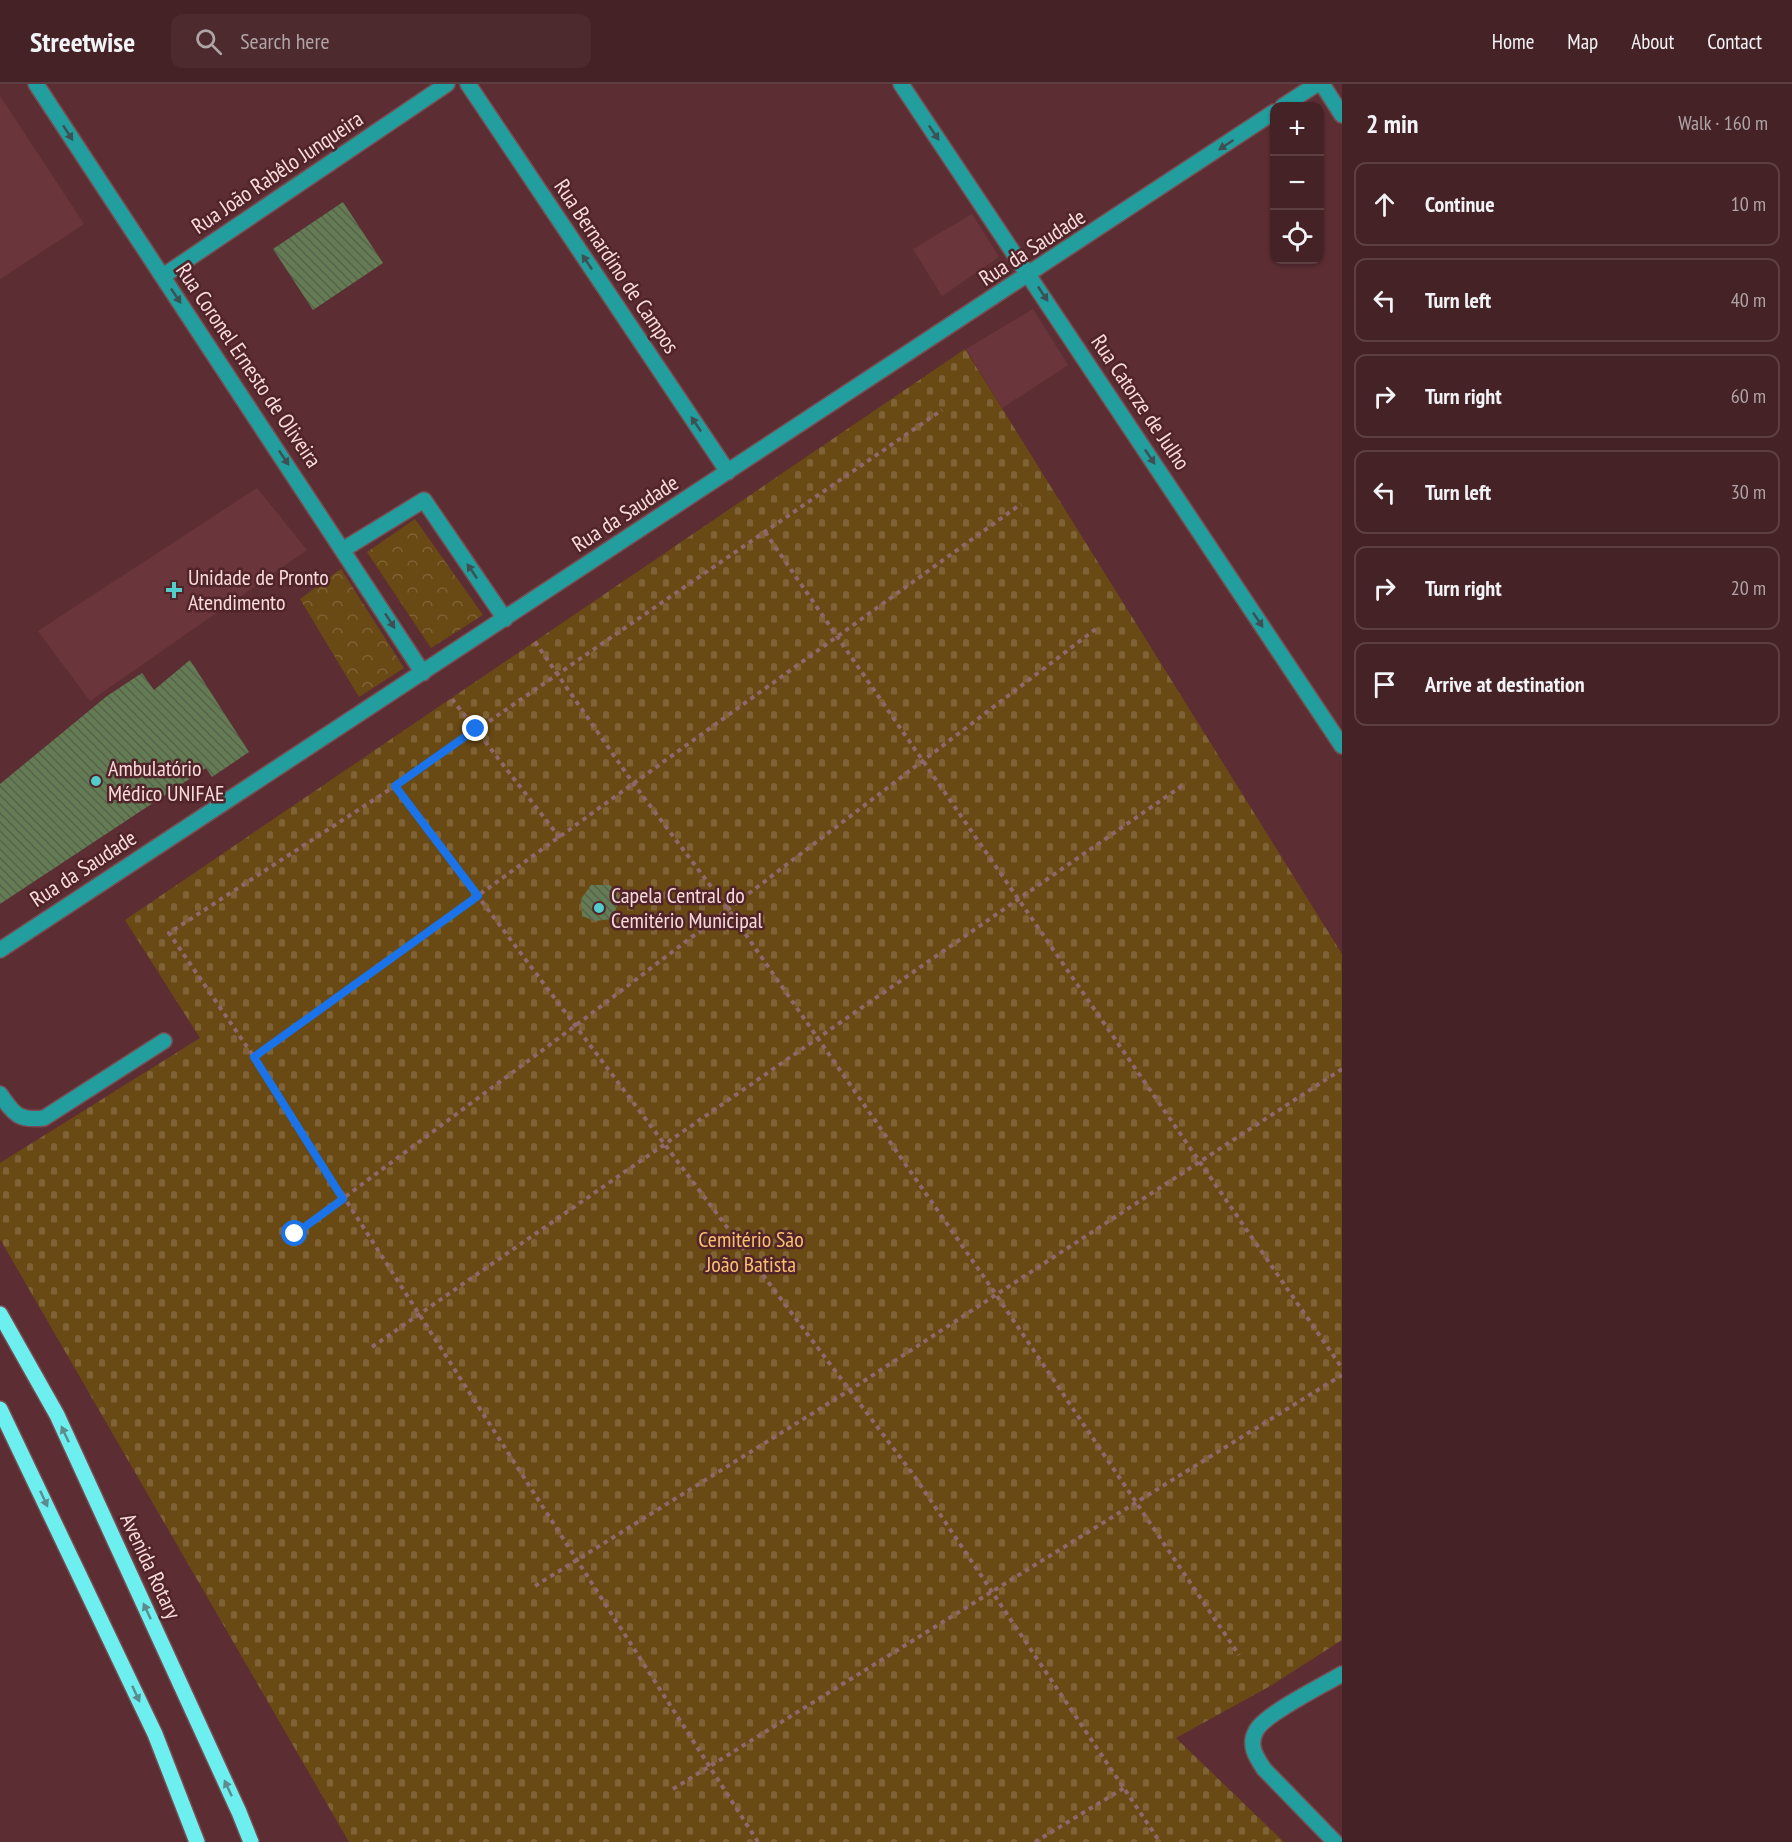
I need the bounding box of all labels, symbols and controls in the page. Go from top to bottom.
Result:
search box [171,14,591,68]
text: Streetwise [30,23,135,60]
icon: search [192,25,225,58]
text: Search here [240,27,330,55]
text: Home [1492,28,1534,55]
text: Map [1567,28,1598,55]
text: About [1631,28,1674,55]
text: Contact [1707,28,1762,55]
map controls [1270,102,1324,264]
button: + [1270,102,1324,156]
street label: Rua João Rabêlo Junqueira [186,104,368,240]
text: 2 min [1366,107,1419,140]
text: Walk · 160 m [1678,110,1768,136]
one-way arrow [928,124,940,140]
one-way arrow [63,125,74,141]
one-way arrow [1218,139,1234,150]
button: − [1270,156,1324,210]
street label: Rua Bernardino de Campos [548,173,686,359]
icon: ahead [1368,188,1401,221]
text: Continue [1425,190,1495,218]
text: 10 m [1731,191,1766,217]
street label: Rua da Saudade [974,202,1090,292]
button: locate [1270,210,1324,264]
one-way arrow [582,254,593,270]
street label: Rua Coronel Ernesto de Oliveira [170,257,328,473]
icon: left [1368,284,1401,317]
one-way arrow [1037,286,1049,302]
text: Turn left [1425,286,1491,314]
text: 40 m [1731,287,1766,313]
one-way arrow [170,288,181,304]
street label: Rua Catorze de Julho [1085,329,1197,475]
icon: right [1368,380,1401,413]
text: Turn right [1425,382,1502,410]
text: 60 m [1731,383,1766,409]
one-way arrow [691,416,702,432]
one-way arrow [1145,449,1156,465]
one-way arrow [278,450,289,466]
street label: Rua da Saudade [567,468,683,558]
icon: left [1368,476,1401,509]
text: Turn left [1425,478,1491,506]
text: 30 m [1731,479,1766,505]
place label: Unidade de Pronto Atendimento [188,563,329,616]
one-way arrow [466,563,478,579]
icon: right [1368,572,1401,605]
text: Turn right [1425,574,1502,602]
text: 20 m [1731,575,1766,601]
marker: Unidade de Pronto Atendimento [165,581,183,599]
one-way arrow [1252,611,1264,627]
one-way arrow [385,613,396,629]
icon: arrive [1368,668,1401,701]
text: Arrive at destination [1425,670,1585,698]
route end [462,715,488,741]
place label: Ambulatório Médico UNIFAE [108,754,224,807]
marker: Ambulatório Médico UNIFAE [89,774,103,788]
street label: Rua da Saudade [25,823,141,913]
place label: Capela Central do Cemitério Municipal [611,881,764,934]
marker: Capela Central do Cemitério Municipal [592,901,606,915]
route start [281,1220,307,1246]
park label: Cemitério São João Batista [698,1225,804,1278]
one-way arrow [61,1425,70,1442]
one-way arrow [40,1491,49,1508]
street label: Avenida Rotary [114,1509,188,1624]
one-way arrow [142,1602,151,1619]
one-way arrow [132,1686,141,1703]
one-way arrow [224,1779,233,1796]

